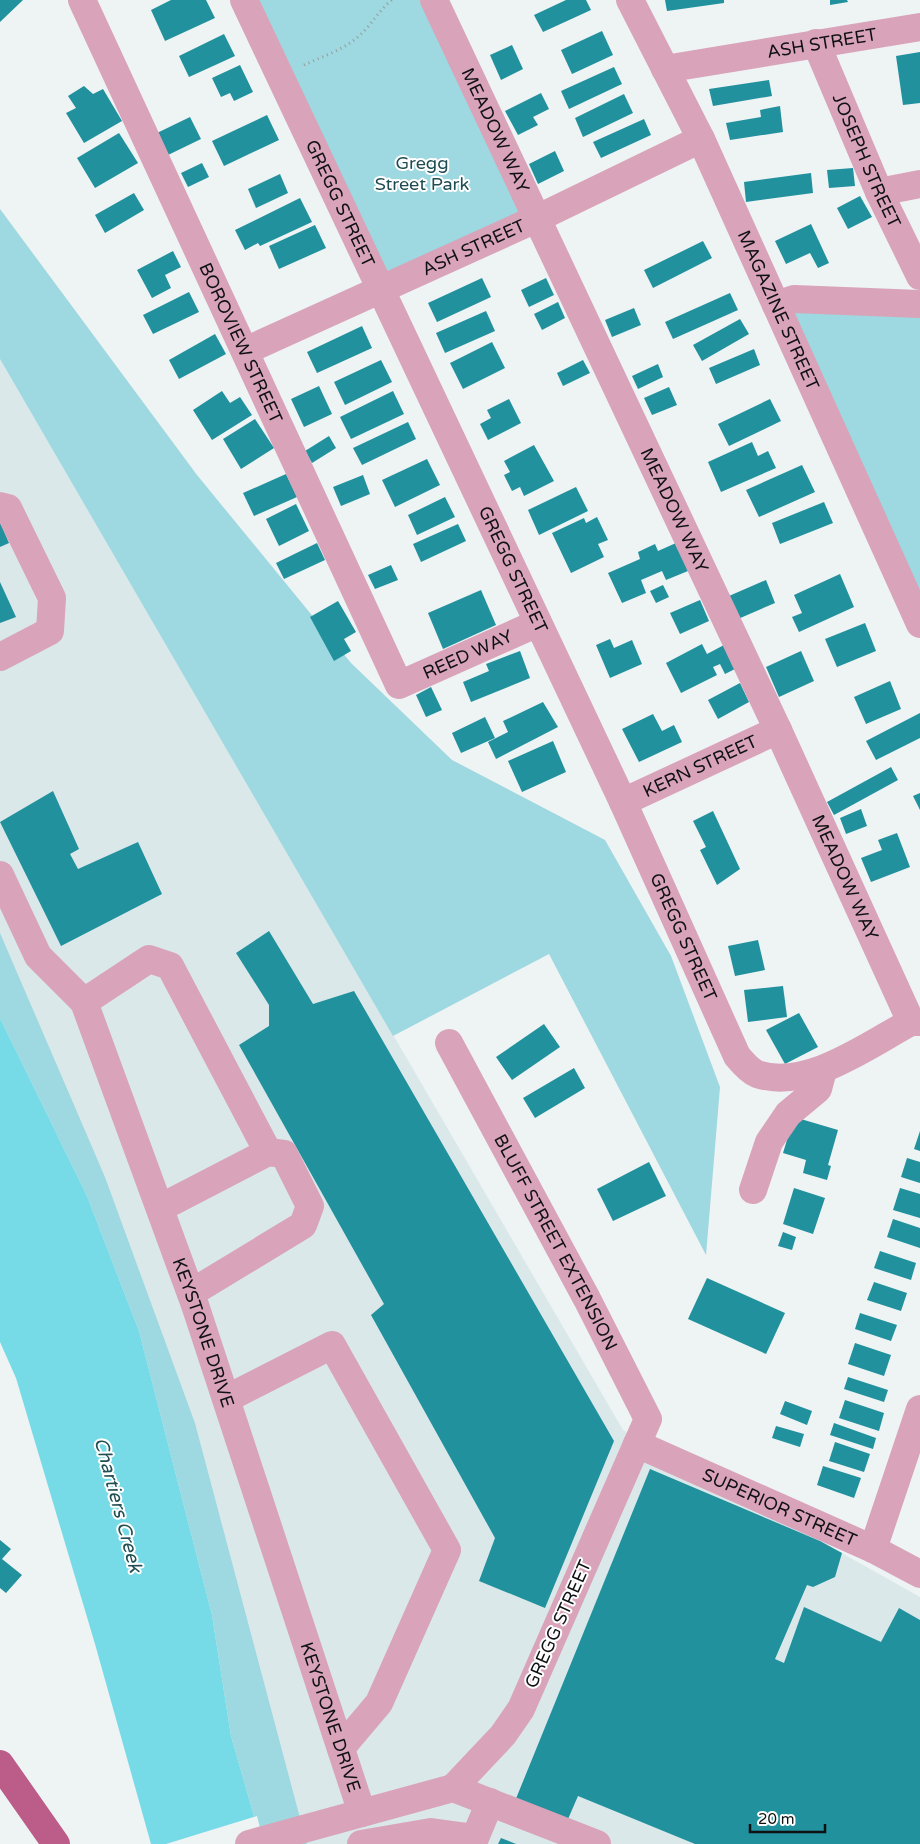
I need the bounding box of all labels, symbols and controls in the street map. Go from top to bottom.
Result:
street label: ASH STREET [765,23,878,63]
street label: MEADOW WAY [457,64,534,197]
street label: JOSEPH STREET [828,90,906,231]
street label: GREGG STREET [301,136,380,271]
park label: Gregg Street Park [375,152,469,195]
street label: ASH STREET [419,214,529,280]
street label: MAGAZINE STREET [733,227,824,394]
street label: BOROVIEW STREET [194,259,287,427]
street label: MEADOW WAY [636,444,713,577]
street label: GREGG STREET [474,503,553,637]
street label: REED WAY [419,625,516,684]
street label: KERN STREET [639,730,761,802]
street label: MEADOW WAY [807,811,883,944]
street label: GREGG STREET [645,870,722,1004]
street label: BLUFF STREET EXTENSION [489,1130,622,1354]
street label: KEYSTONE DRIVE [168,1255,239,1410]
water label: Chartiers Creek [89,1435,147,1576]
street label: SUPERIOR STREET [699,1463,860,1551]
street label: GREGG STREET [520,1557,596,1691]
street label: KEYSTONE DRIVE [296,1639,365,1795]
scale bar [750,1802,825,1834]
text: 20 m [758,1810,795,1828]

